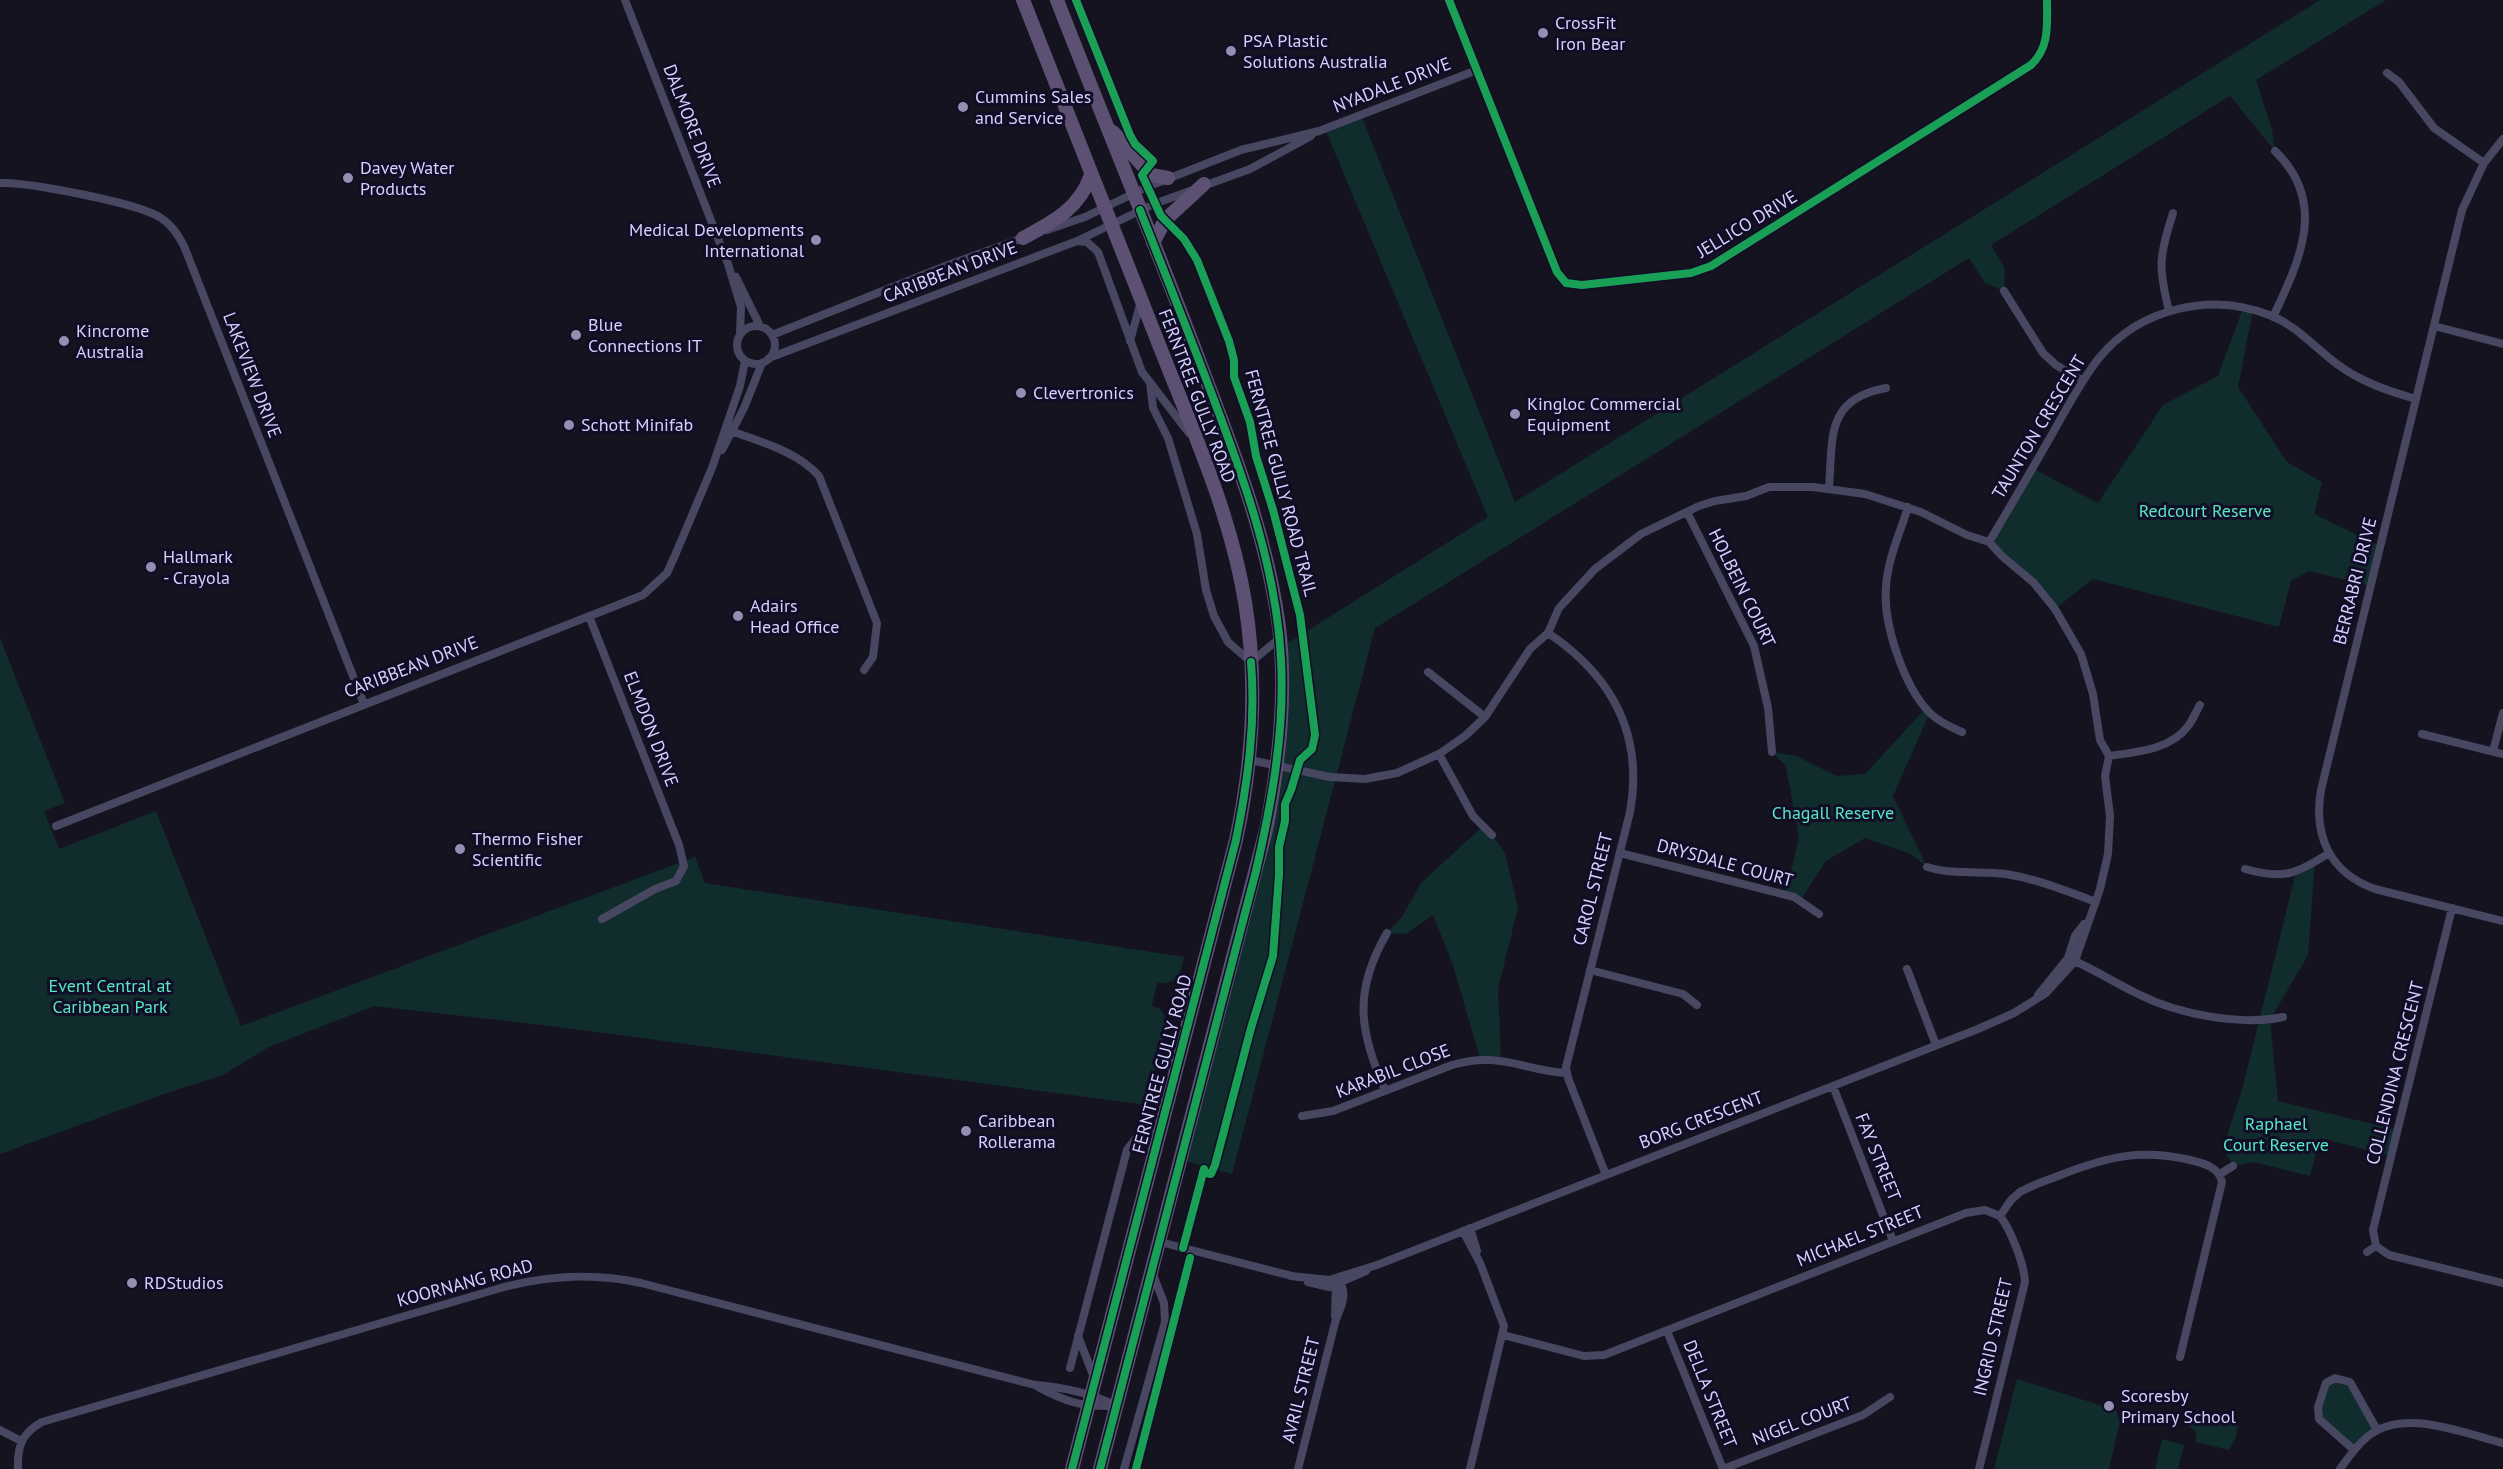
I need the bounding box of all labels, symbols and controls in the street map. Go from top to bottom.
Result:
place label: CrossFit Iron Bear [1555,11,1625,55]
marker: CrossFit Iron Bear [1536,26,1550,40]
place label: PSA Plastic Solutions Australia [1243,29,1387,73]
marker: PSA Plastic Solutions Australia [1224,44,1238,58]
street label: NYADALE DRIVE [1330,51,1454,118]
street label: DALMORE DRIVE [658,61,727,191]
place label: Cummins Sales and Service [975,85,1091,129]
marker: Cummins Sales and Service [956,100,970,114]
place label: Davey Water Products [360,156,454,200]
marker: Davey Water Products [341,171,355,185]
street label: JELLICO DRIVE [1691,185,1801,263]
place label: Medical Developments International [629,218,805,262]
marker: Medical Developments International [809,233,823,247]
street label: CARIBBEAN DRIVE [879,235,1020,308]
street label: FERNTREE GULLY ROAD [1154,306,1241,486]
street label: LAKEVIEW DRIVE [218,309,287,441]
place label: Blue Connections IT [588,313,702,357]
place label: Kincrome Australia [76,319,149,363]
marker: Blue Connections IT [569,328,583,342]
marker: Kincrome Australia [57,334,71,348]
street label: TAUNTON CRESCENT [1987,351,2091,503]
street label: FERNTREE GULLY ROAD TRAIL [1240,367,1323,599]
place label: Clevertronics [1033,381,1134,404]
marker: Clevertronics [1014,386,1028,400]
place label: Kingloc Commercial Equipment [1527,392,1681,436]
marker: Kingloc Commercial Equipment [1508,407,1522,421]
place label: Schott Minifab [581,413,693,436]
marker: Schott Minifab [562,418,576,432]
park label: Redcourt Reserve [2139,499,2271,522]
street label: BERRABRI DRIVE [2328,515,2381,647]
street label: HOLBEIN COURT [1704,525,1781,651]
place label: Hallmark - Crayola [163,545,233,589]
marker: Hallmark - Crayola [144,560,158,574]
place label: Adairs Head Office [750,594,839,638]
marker: Adairs Head Office [731,609,745,623]
street label: CARIBBEAN DRIVE [340,630,481,703]
street label: ELMDON DRIVE [619,668,684,790]
park label: Chagall Reserve [1772,801,1894,824]
place label: Thermo Fisher Scientific [472,827,583,871]
street label: CAROL STREET [1567,830,1618,948]
street label: DRYSDALE COURT [1655,833,1796,892]
marker: Thermo Fisher Scientific [453,842,467,856]
street label: FERNTREE GULLY ROAD [1127,972,1197,1156]
park label: Event Central at Caribbean Park [49,974,171,1018]
street label: COLLENDINA CRESCENT [2361,979,2428,1167]
street label: KARABIL CLOSE [1332,1038,1453,1103]
street label: BORG CRESCENT [1636,1085,1766,1154]
place label: Caribbean Rollerama [978,1109,1056,1153]
street label: FAY STREET [1850,1110,1906,1204]
park label: Raphael Court Reserve [2223,1112,2329,1156]
marker: Caribbean Rollerama [959,1124,973,1138]
street label: MICHAEL STREET [1793,1200,1927,1271]
street label: KOORNANG ROAD [394,1253,536,1312]
place label: RDStudios [144,1271,224,1294]
marker: RDStudios [125,1276,139,1290]
street label: INGRID STREET [1968,1276,2017,1398]
street label: AVRIL STREET [1276,1334,1325,1445]
street label: DELLA STREET [1678,1337,1743,1451]
place label: Scoresby Primary School [2121,1384,2236,1428]
street label: NIGEL COURT [1749,1391,1855,1450]
marker: Scoresby Primary School [2102,1399,2116,1413]

